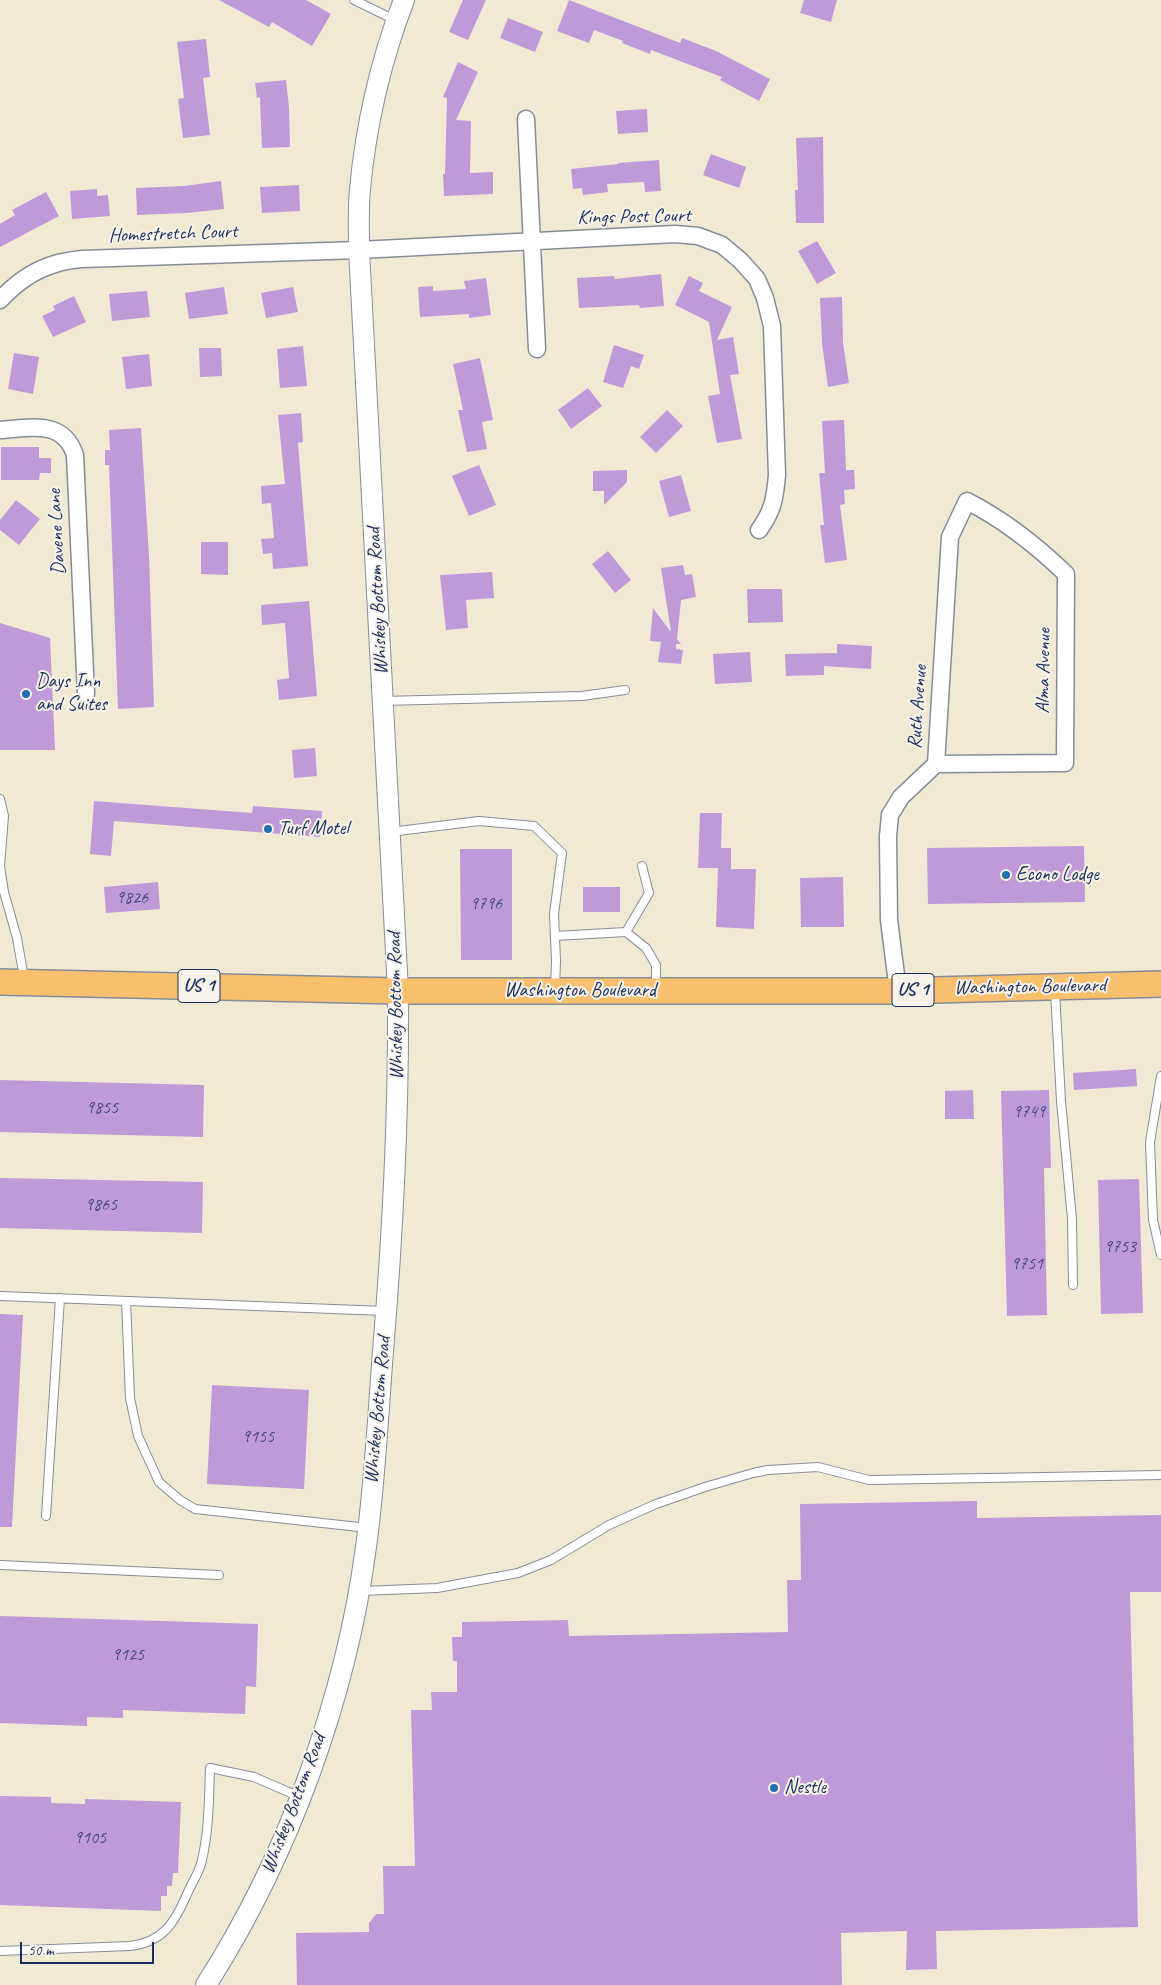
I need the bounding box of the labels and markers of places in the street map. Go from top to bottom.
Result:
place label: Days Inn and Suites [36,670,107,717]
marker: Days Inn and Suites [20,688,32,700]
place label: Turf Motel [278,817,349,841]
marker: Turf Motel [262,823,274,835]
place label: Econo Lodge [1016,863,1099,887]
marker: Econo Lodge [1000,869,1012,881]
place label: Nestle [784,1776,826,1800]
marker: Nestle [768,1782,780,1794]

